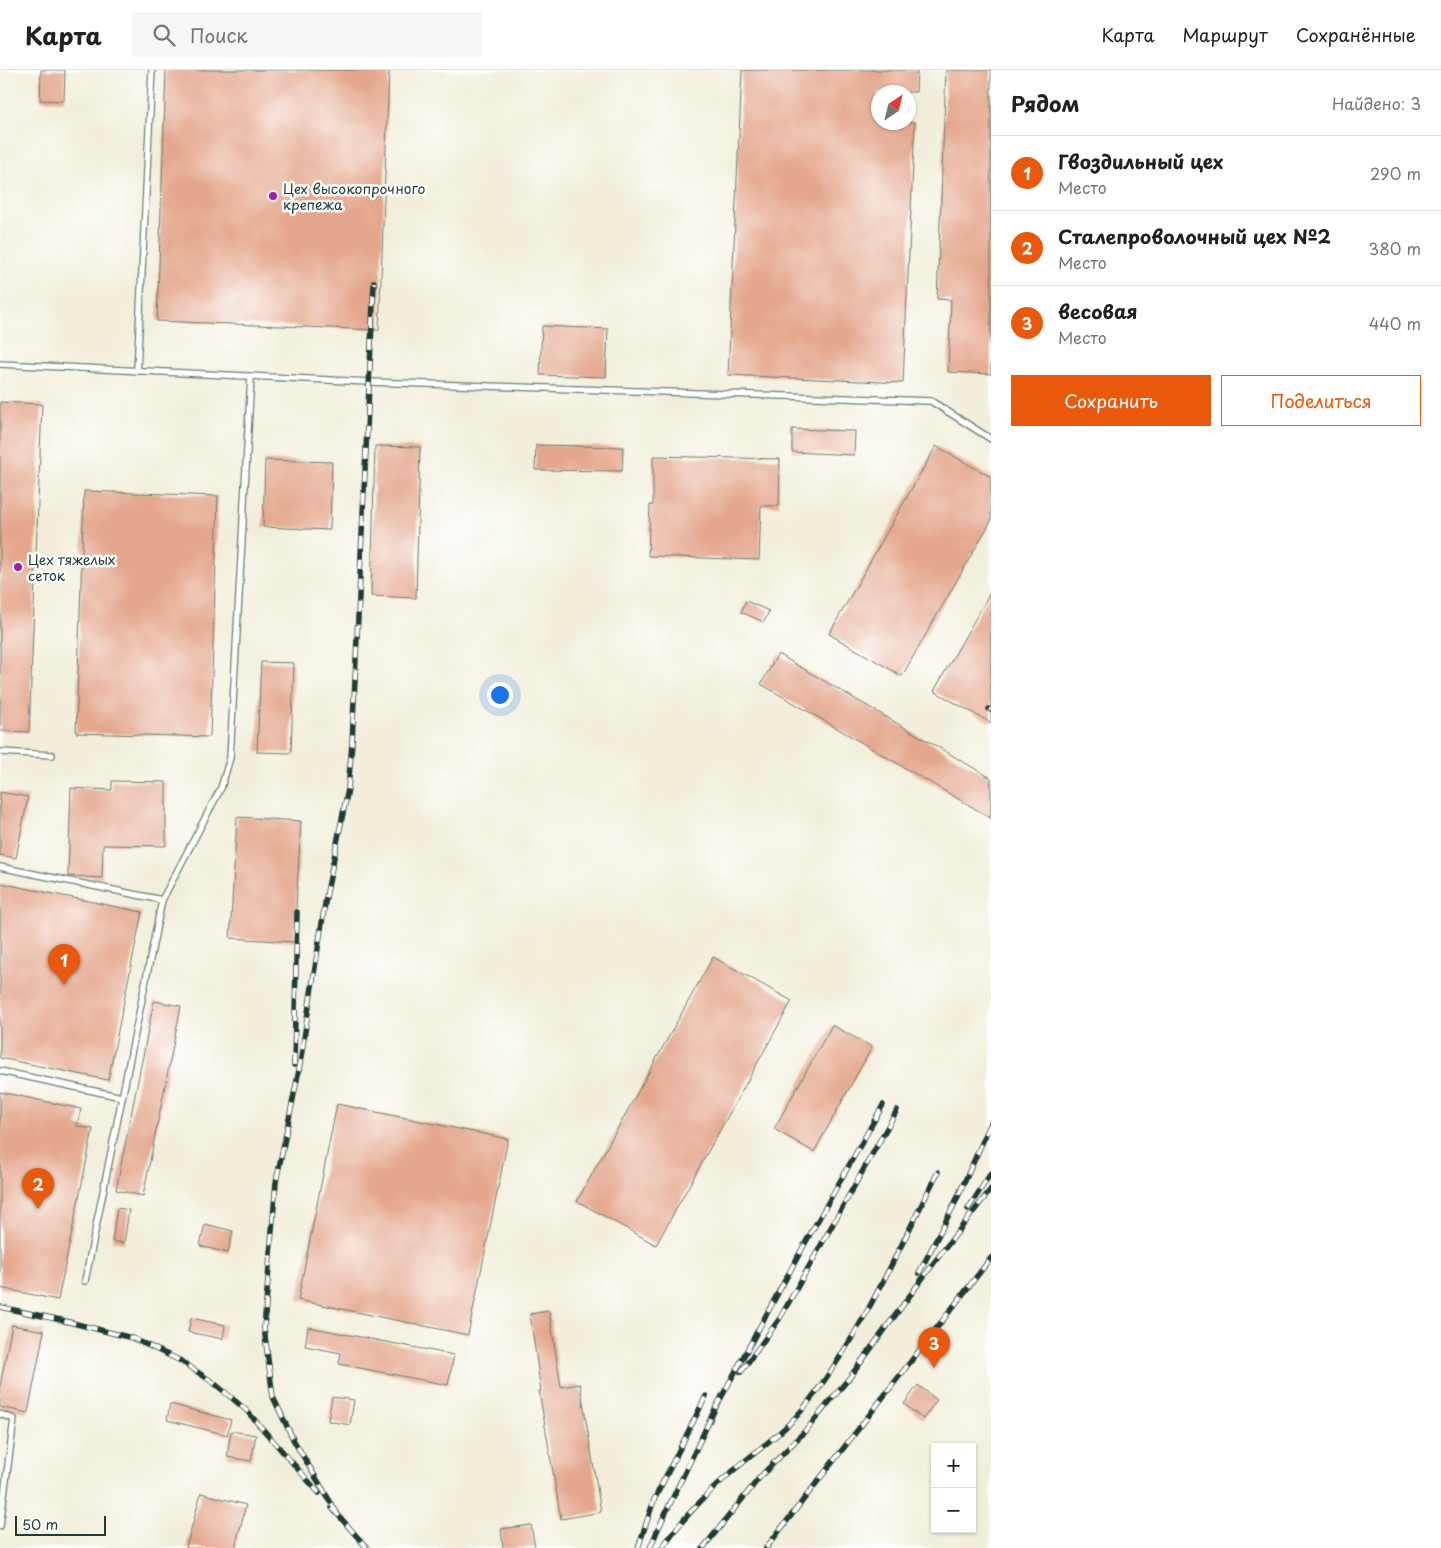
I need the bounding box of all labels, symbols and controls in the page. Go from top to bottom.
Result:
search box [132,12,482,57]
text: Карта [25,17,102,53]
icon: search [150,21,178,49]
text: Поиск [190,21,248,49]
text: Карта [1102,21,1154,48]
text: Маршрут [1182,21,1268,48]
text: Сохранённые [1296,21,1416,48]
north arrow [871,85,916,130]
text: Рядом [1011,87,1079,119]
text: Найдено: 3 [1332,91,1421,115]
text: Гвоздильный цех [1058,147,1223,175]
text: 1 [1023,161,1031,185]
text: 290 m [1370,161,1421,185]
text: Место [1058,175,1107,199]
place label: Цех высокопрочного крепежа [283,178,426,215]
marker: Цех высокопрочного крепежа [267,190,279,202]
text: Сталепроволочный цех №2 [1058,222,1331,250]
text: 2 [1021,236,1033,260]
text: 380 m [1369,236,1421,260]
text: Место [1058,250,1107,274]
text: весовая [1058,297,1138,325]
text: 3 [1022,311,1032,335]
text: 440 m [1369,311,1421,335]
text: Место [1058,325,1107,349]
button: Сохранить [1011,375,1211,426]
button: Поделиться [1221,375,1421,426]
place label: Цех тяжелых сеток [28,549,115,586]
marker: Цех тяжелых сеток [12,561,24,573]
your location [487,682,513,708]
pin: 1 [48,944,80,985]
pin: 2 [22,1168,54,1209]
pin: 3 [918,1327,950,1368]
map controls [931,1443,976,1533]
button: + [931,1443,976,1488]
button: − [931,1488,976,1533]
scale bar [15,1513,106,1536]
text: 50 m [22,1514,58,1535]

